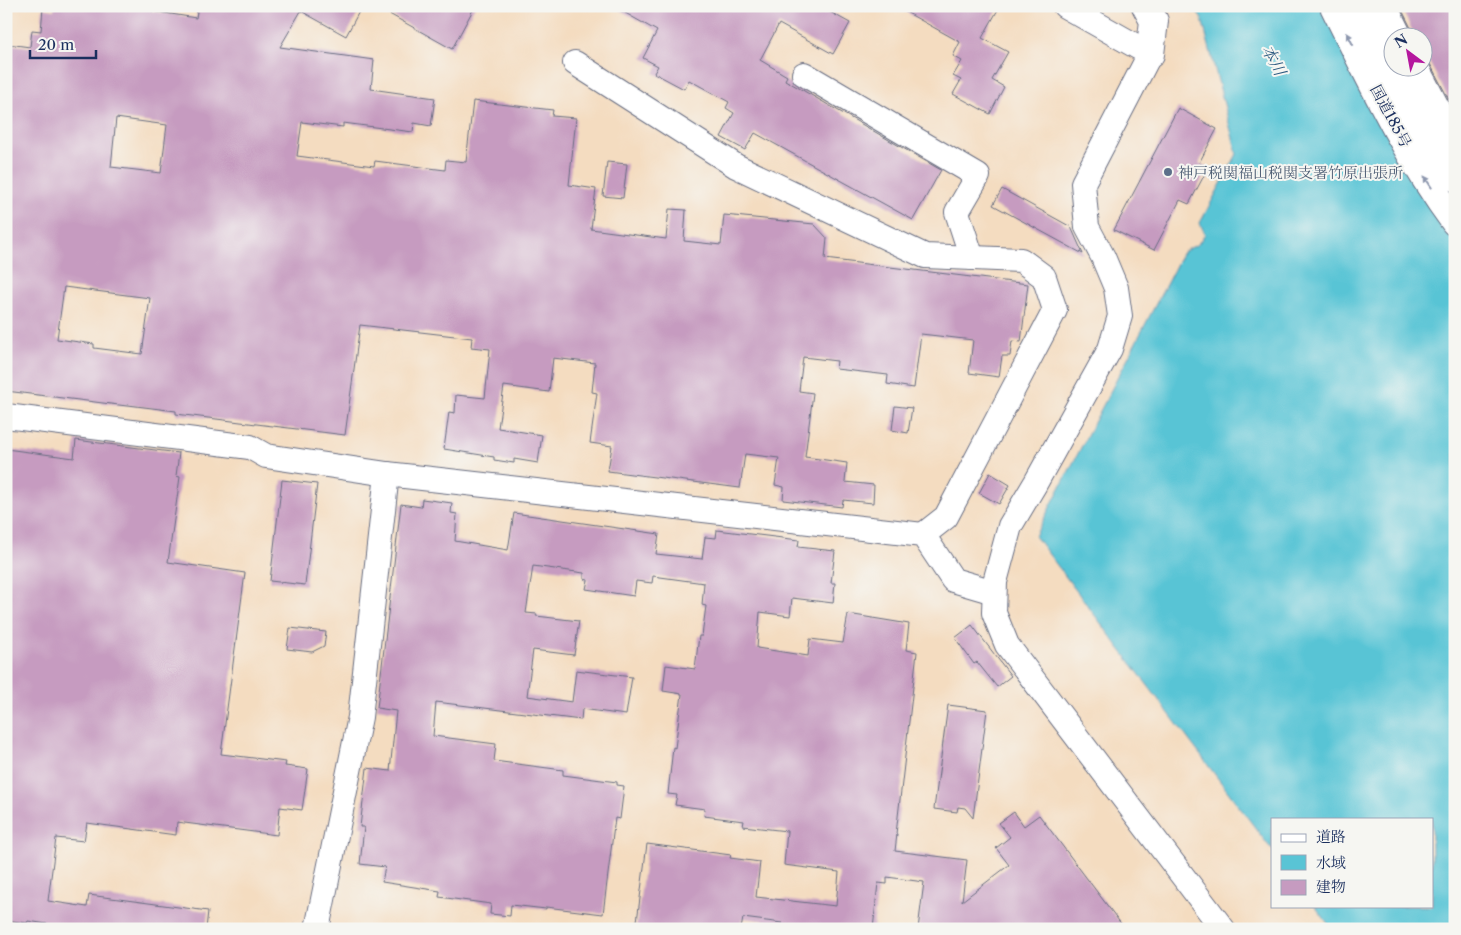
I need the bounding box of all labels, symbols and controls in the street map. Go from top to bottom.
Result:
scale bar [30,28,96,60]
north arrow [1384,28,1434,78]
text: N [1391,30,1411,52]
one-way arrow [1346,32,1354,46]
text: 20 m [38,35,74,54]
water label: 本川 [1258,41,1291,81]
street label: 国道185号 [1367,81,1415,151]
place label: 神戸税関福山税関支署竹原出張所 [1178,163,1403,182]
marker: 神戸税関福山税関支署竹原出張所 [1162,166,1174,178]
one-way arrow [1423,175,1433,188]
legend [1271,818,1434,908]
text: 道路 [1316,827,1346,846]
text: 水域 [1316,853,1346,872]
text: 建物 [1316,877,1346,896]

